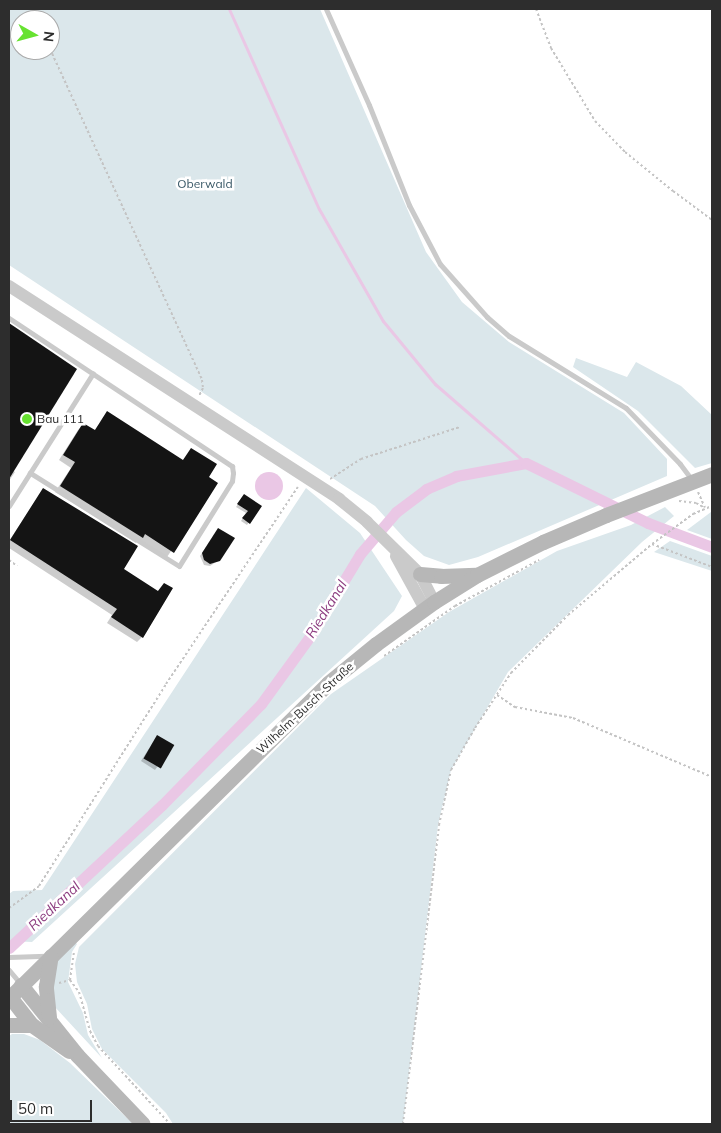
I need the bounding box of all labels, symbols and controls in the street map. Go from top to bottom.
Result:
north arrow [10,10,60,60]
text: N [39,30,58,43]
park label: Oberwald [177,177,233,191]
place label: Bau 111 [37,412,84,426]
marker: Bau 111 [21,413,33,425]
water label: Riedkanal [302,577,350,641]
street label: Wilhelm-Busch-Straße [254,659,356,757]
water label: Riedkanal [25,878,83,934]
scale bar [12,1090,95,1122]
text: 50 m [18,1099,53,1118]

